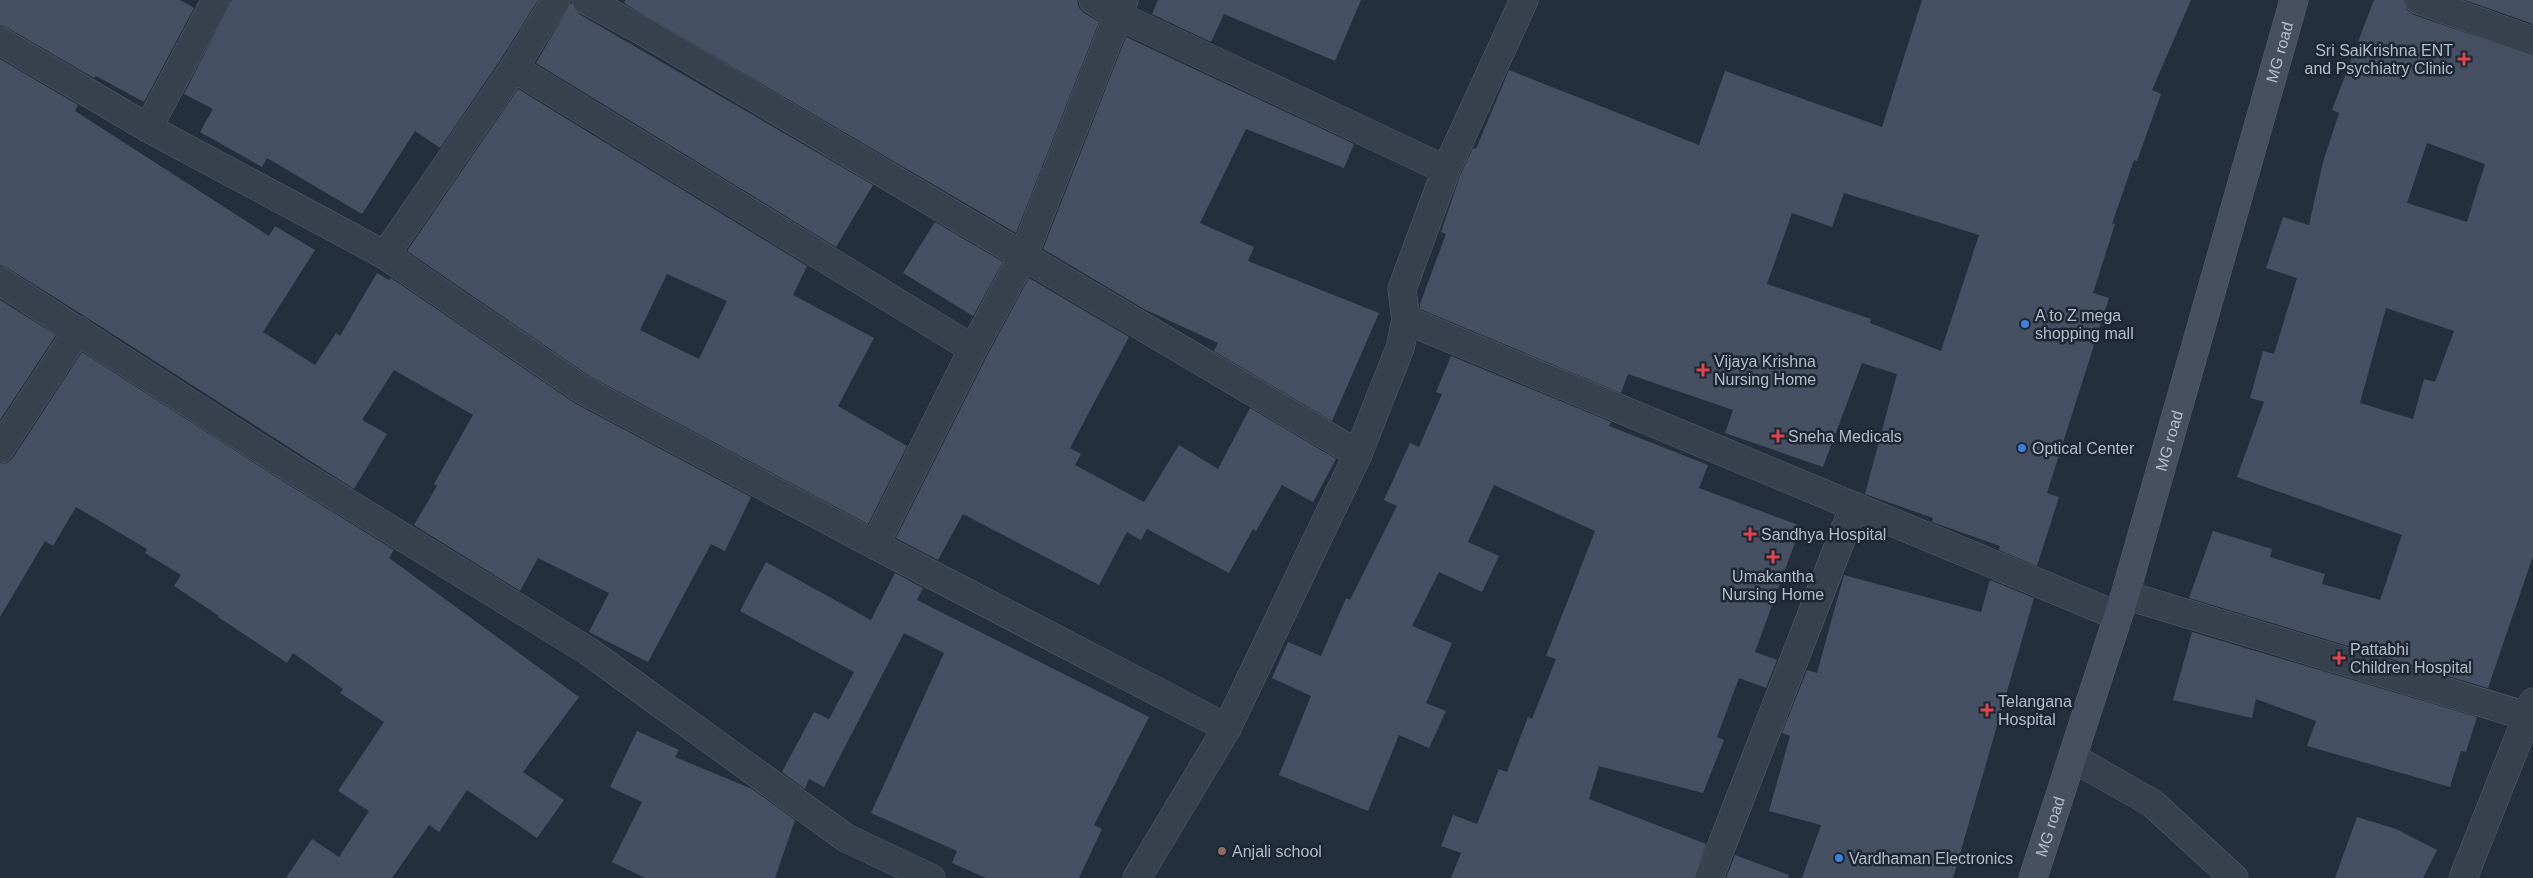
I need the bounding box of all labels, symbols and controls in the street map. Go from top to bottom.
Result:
street label: MG road [2263,20,2296,84]
place label: Sri SaiKrishna ENT and Psychiatry Clinic [2305,42,2453,77]
marker: Sri SaiKrishna ENT and Psychiatry Clinic [2457,52,2471,66]
place label: A to Z mega shopping mall [2035,307,2134,342]
marker: A to Z mega shopping mall [2019,318,2031,330]
place label: Vijaya Krishna Nursing Home [1714,353,1816,388]
marker: Vijaya Krishna Nursing Home [1696,363,1710,377]
street label: MG road [2152,408,2186,473]
place label: Sneha Medicals [1788,428,1902,445]
marker: Sneha Medicals [1772,430,1784,442]
place label: Optical Center [2032,440,2135,457]
marker: Optical Center [2016,442,2028,454]
place label: Sandhya Hospital [1761,526,1886,543]
marker: Sandhya Hospital [1743,527,1757,541]
marker: Umakantha Nursing Home [1766,550,1780,564]
place label: Umakantha Nursing Home [1722,568,1824,603]
place label: Pattabhi Children Hospital [2350,641,2472,676]
marker: Pattabhi Children Hospital [2332,651,2346,665]
place label: Telangana Hospital [1998,693,2072,728]
marker: Telangana Hospital [1980,703,1994,717]
street label: MG road [2032,794,2067,859]
place label: Anjali school [1232,843,1322,860]
marker: Anjali school [1216,845,1228,857]
place label: Vardhaman Electronics [1849,850,2013,867]
marker: Vardhaman Electronics [1833,852,1845,864]

